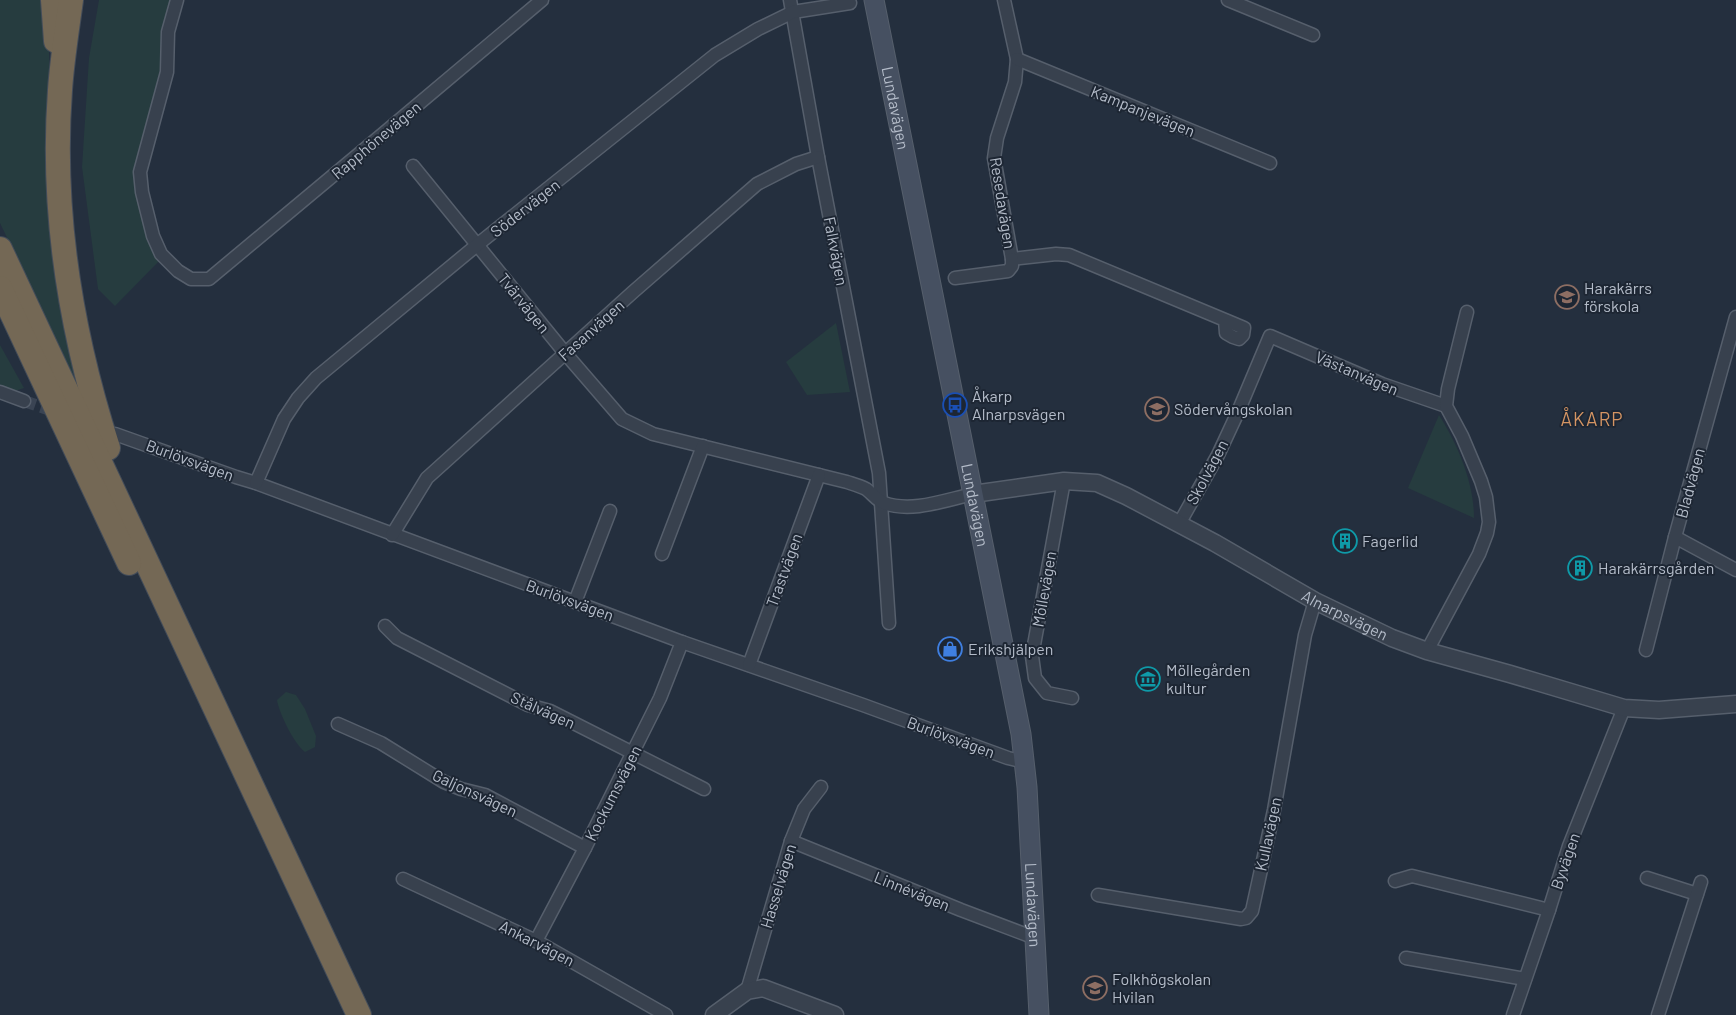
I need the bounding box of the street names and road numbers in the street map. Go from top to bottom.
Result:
street label: Lundavägen [878,65,914,151]
street label: Kampanjevägen [1088,81,1198,140]
street label: Rapphönevägen [327,97,424,183]
street label: Resedavägen [987,156,1020,250]
street label: Södervägen [486,175,563,241]
street label: Falkvägen [821,215,852,287]
street label: Tvärvägen [494,269,554,337]
street label: Fasanvägen [554,295,628,364]
street label: Västanvägen [1313,347,1402,399]
street label: Burlövsvägen [144,435,237,484]
street label: Skolvägen [1182,436,1232,507]
street label: Bladvägen [1671,446,1708,520]
street label: Lundavägen [958,462,993,548]
street label: Trastvägen [761,530,806,609]
street label: Möllevägen [1027,549,1060,628]
street label: Burlövsvägen [524,575,617,624]
street label: Alnarpsvägen [1299,585,1391,644]
street label: Stålvägen [508,687,578,732]
street label: Burlövsvägen [905,712,998,761]
street label: Kockumsvägen [580,742,645,844]
street label: Galjonsvägen [430,765,521,820]
street label: Kullavägen [1250,795,1285,873]
street label: Byvägen [1546,830,1583,892]
street label: Hasselvägen [756,841,799,930]
street label: Lundavägen [1022,862,1045,948]
street label: Linnévägen [872,867,953,914]
street label: Ankarvägen [496,915,578,970]

